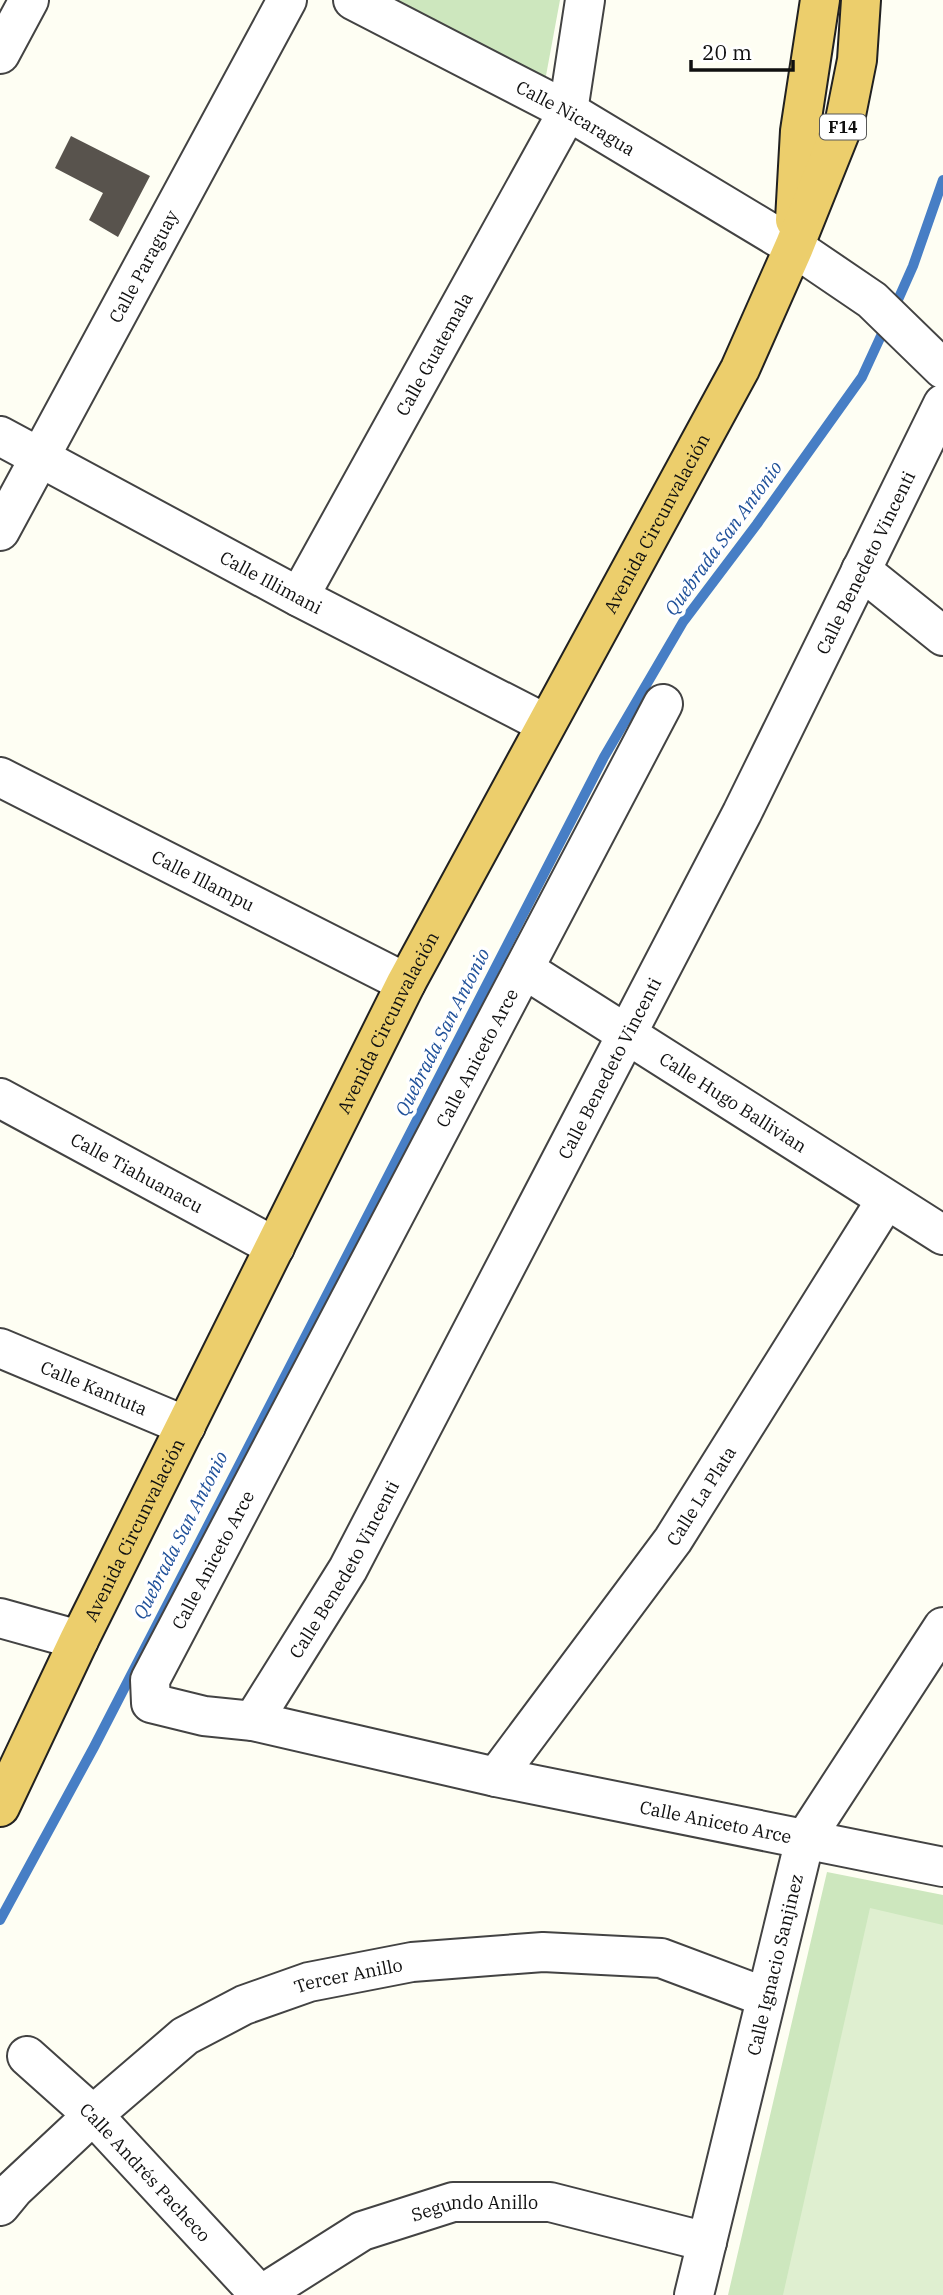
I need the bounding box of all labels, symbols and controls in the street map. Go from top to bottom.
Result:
scale bar [691,28,792,72]
text: 20 m [702,38,752,66]
street label: Calle Nicaragua [512,75,640,160]
road number: F14 [820,114,866,140]
street label: Calle Paraguay [103,206,183,327]
street label: Calle Guatemala [390,288,477,420]
street label: Avenida Circunvalación [598,429,714,617]
water label: Quebrada San Antonio [659,456,787,620]
street label: Calle Benedeto Vincenti [810,467,920,658]
street label: Calle Illimani [216,545,327,619]
street label: Calle Illampu [148,845,259,916]
street label: Avenida Circunvalación [331,927,443,1117]
water label: Quebrada San Antonio [389,944,495,1120]
street label: Calle Benedeto Vincenti [552,973,666,1163]
street label: Calle Aniceto Arce [431,985,523,1131]
street label: Calle Hugo Ballivian [655,1047,811,1157]
street label: Calle Tiahuanacu [67,1127,207,1218]
street label: Calle Kantuta [37,1355,151,1420]
street label: Avenida Circunvalación [79,1434,189,1625]
street label: Calle La Plata [661,1442,741,1550]
water label: Quebrada San Antonio [127,1447,233,1623]
street label: Calle Benedeto Vincenti [284,1476,404,1662]
street label: Calle Aniceto Arce [167,1487,259,1633]
street label: Calle Aniceto Arce [638,1795,794,1848]
street label: Calle Ignacio Sanjinez [741,1872,808,2058]
street label: Tercer Anillo [291,1953,404,1998]
street label: Calle Andrés Pacheco [75,2098,216,2246]
street label: Segundo Anillo [408,2191,538,2226]

